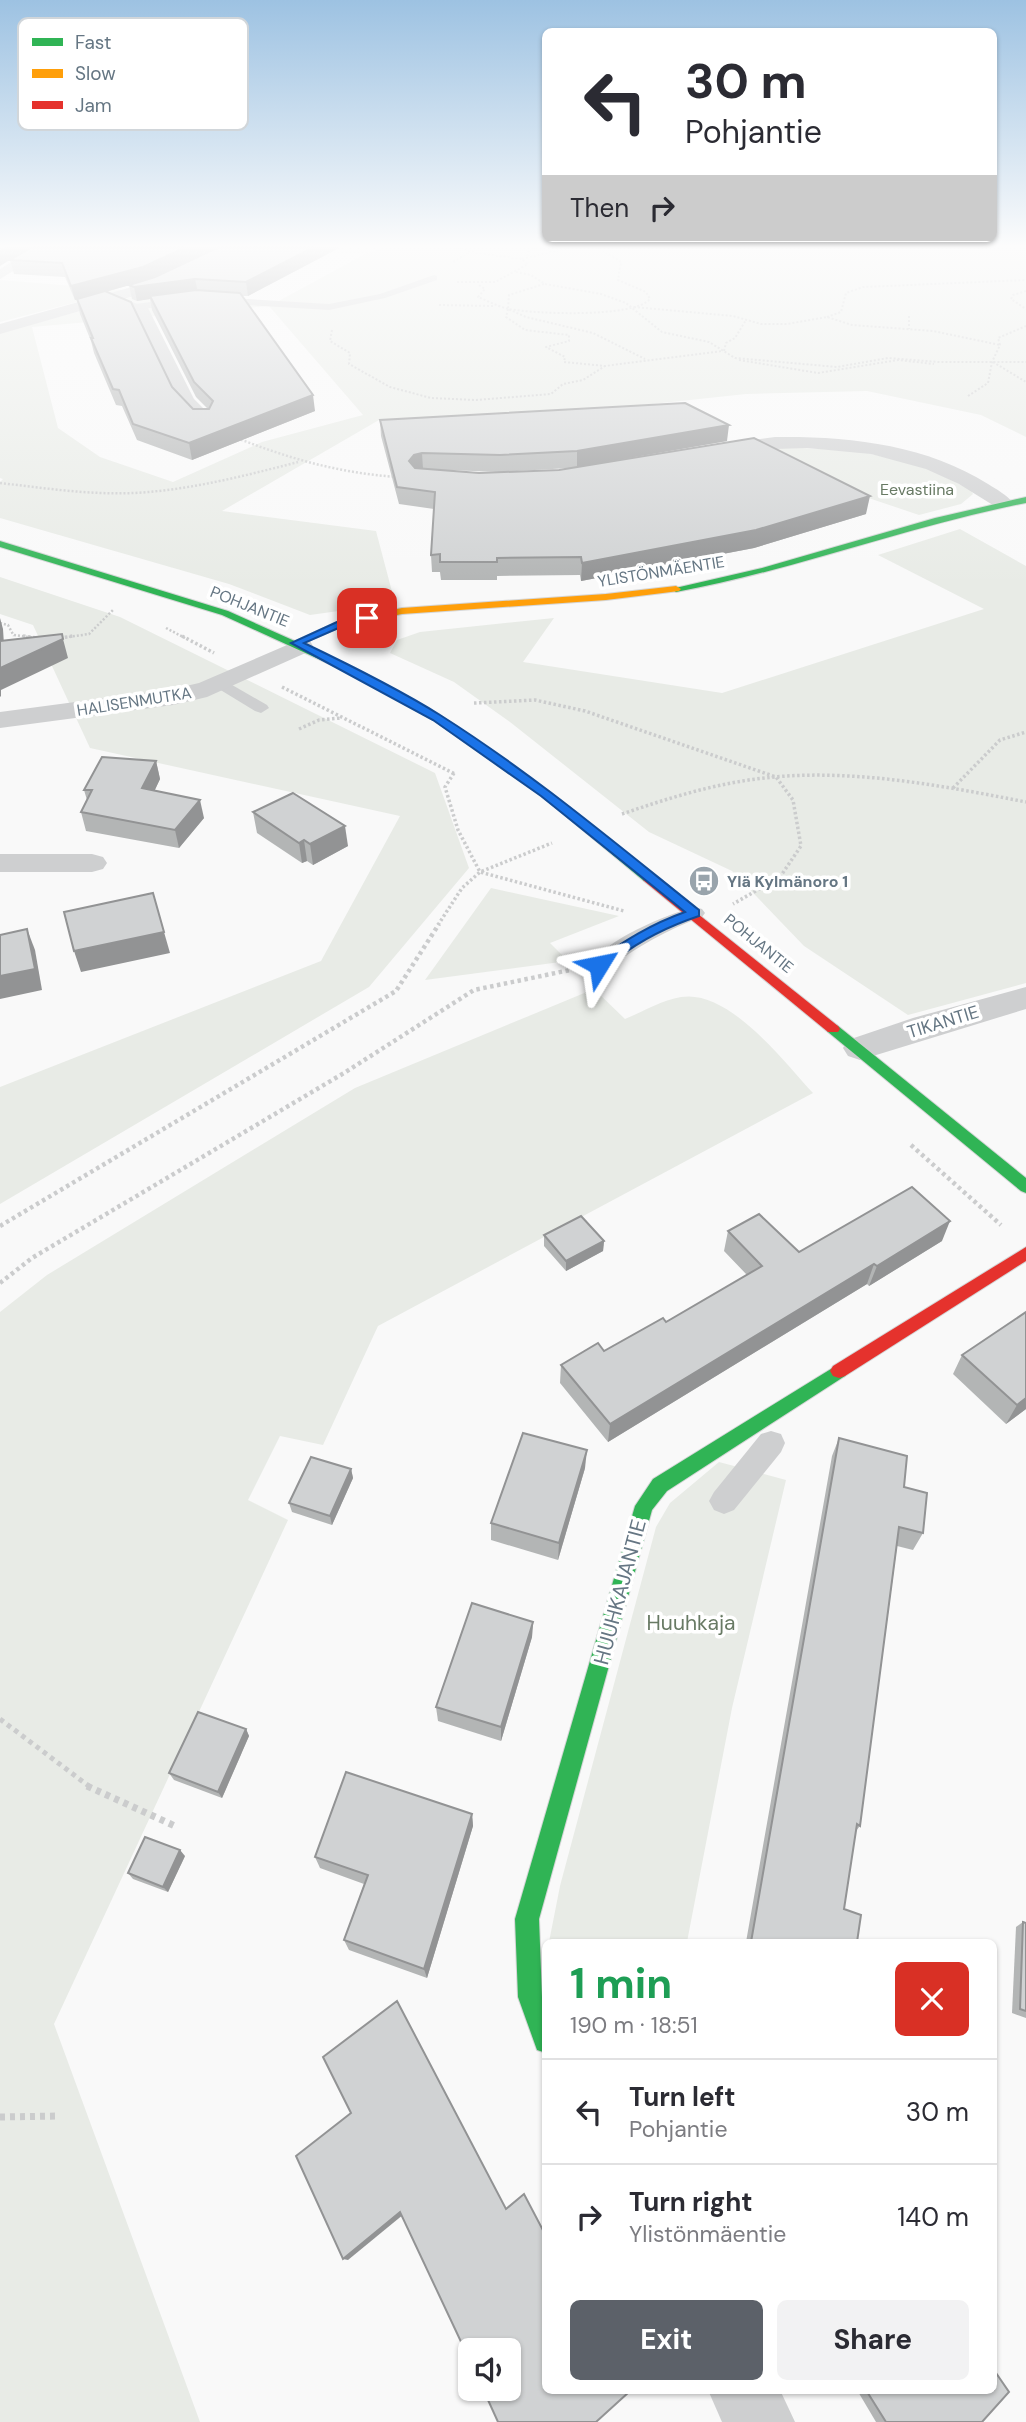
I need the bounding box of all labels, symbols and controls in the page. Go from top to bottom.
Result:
legend [18,18,248,130]
text: Fast [75,30,111,55]
text: 30 m [685,49,807,113]
icon: left [570,56,661,147]
text: Slow [75,61,116,86]
text: Jam [75,93,112,118]
text: Pohjantie [685,111,822,153]
icon: right [643,189,681,227]
text: Then [570,191,629,225]
park label: Eevastiina [880,479,954,500]
street label: YLISTÖNMÄENTIE [596,551,726,592]
street label: POHJANTIE [207,581,292,632]
pin [337,588,397,648]
icon: arrive [348,599,386,637]
street label: HALISENMUTKA [75,682,193,721]
bus stop icon: Ylä Kylmänoro 1 [687,864,721,898]
place label: Ylä Kylmänoro 1 [727,871,848,892]
street label: POHJANTIE [720,909,798,978]
position arrow [562,928,636,1002]
street label: TIKANTIE [904,1000,982,1044]
street label: HUUHKAJANTIE [587,1516,653,1668]
park label: Huuhkaja [647,1609,735,1637]
text: 1 min [570,1956,672,2011]
button: close [895,1962,969,2036]
text: 190 m · 18:51 [570,2010,698,2040]
text: Turn left [629,2080,736,2114]
icon: left [570,2093,608,2131]
text: 30 m [906,2095,969,2129]
text: Pohjantie [629,2114,727,2144]
text: Turn right [629,2185,753,2219]
icon: right [570,2198,608,2236]
text: 140 m [897,2200,969,2234]
text: Ylistönmäentie [629,2219,786,2249]
button: Exit [570,2300,763,2380]
button: Share [777,2300,969,2380]
map controls [458,2338,521,2401]
button: sound [458,2338,521,2401]

